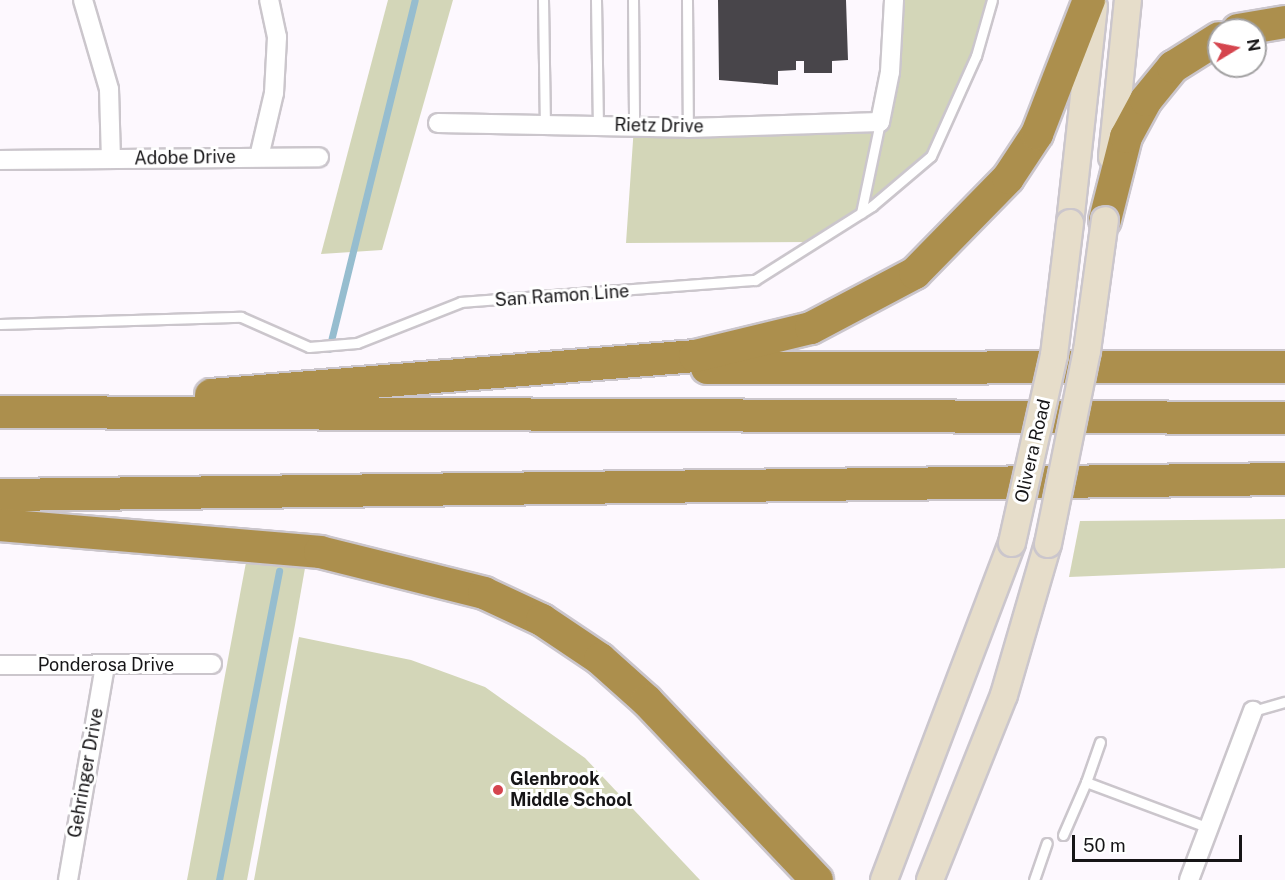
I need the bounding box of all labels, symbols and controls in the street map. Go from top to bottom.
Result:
north arrow [1207,18,1267,78]
text: N [1243,37,1264,53]
street label: Rietz Drive [614,114,704,138]
street label: Adobe Drive [134,146,236,170]
street label: San Ramon Line [494,281,630,311]
street label: Olivera Road [1011,397,1055,505]
street label: Ponderosa Drive [38,654,174,676]
street label: Gehringer Drive [64,706,108,840]
place label: Glenbrook Middle School [510,769,633,812]
marker: Glenbrook Middle School [491,783,505,797]
scale bar [1075,823,1244,861]
text: 50 m [1083,835,1126,856]

